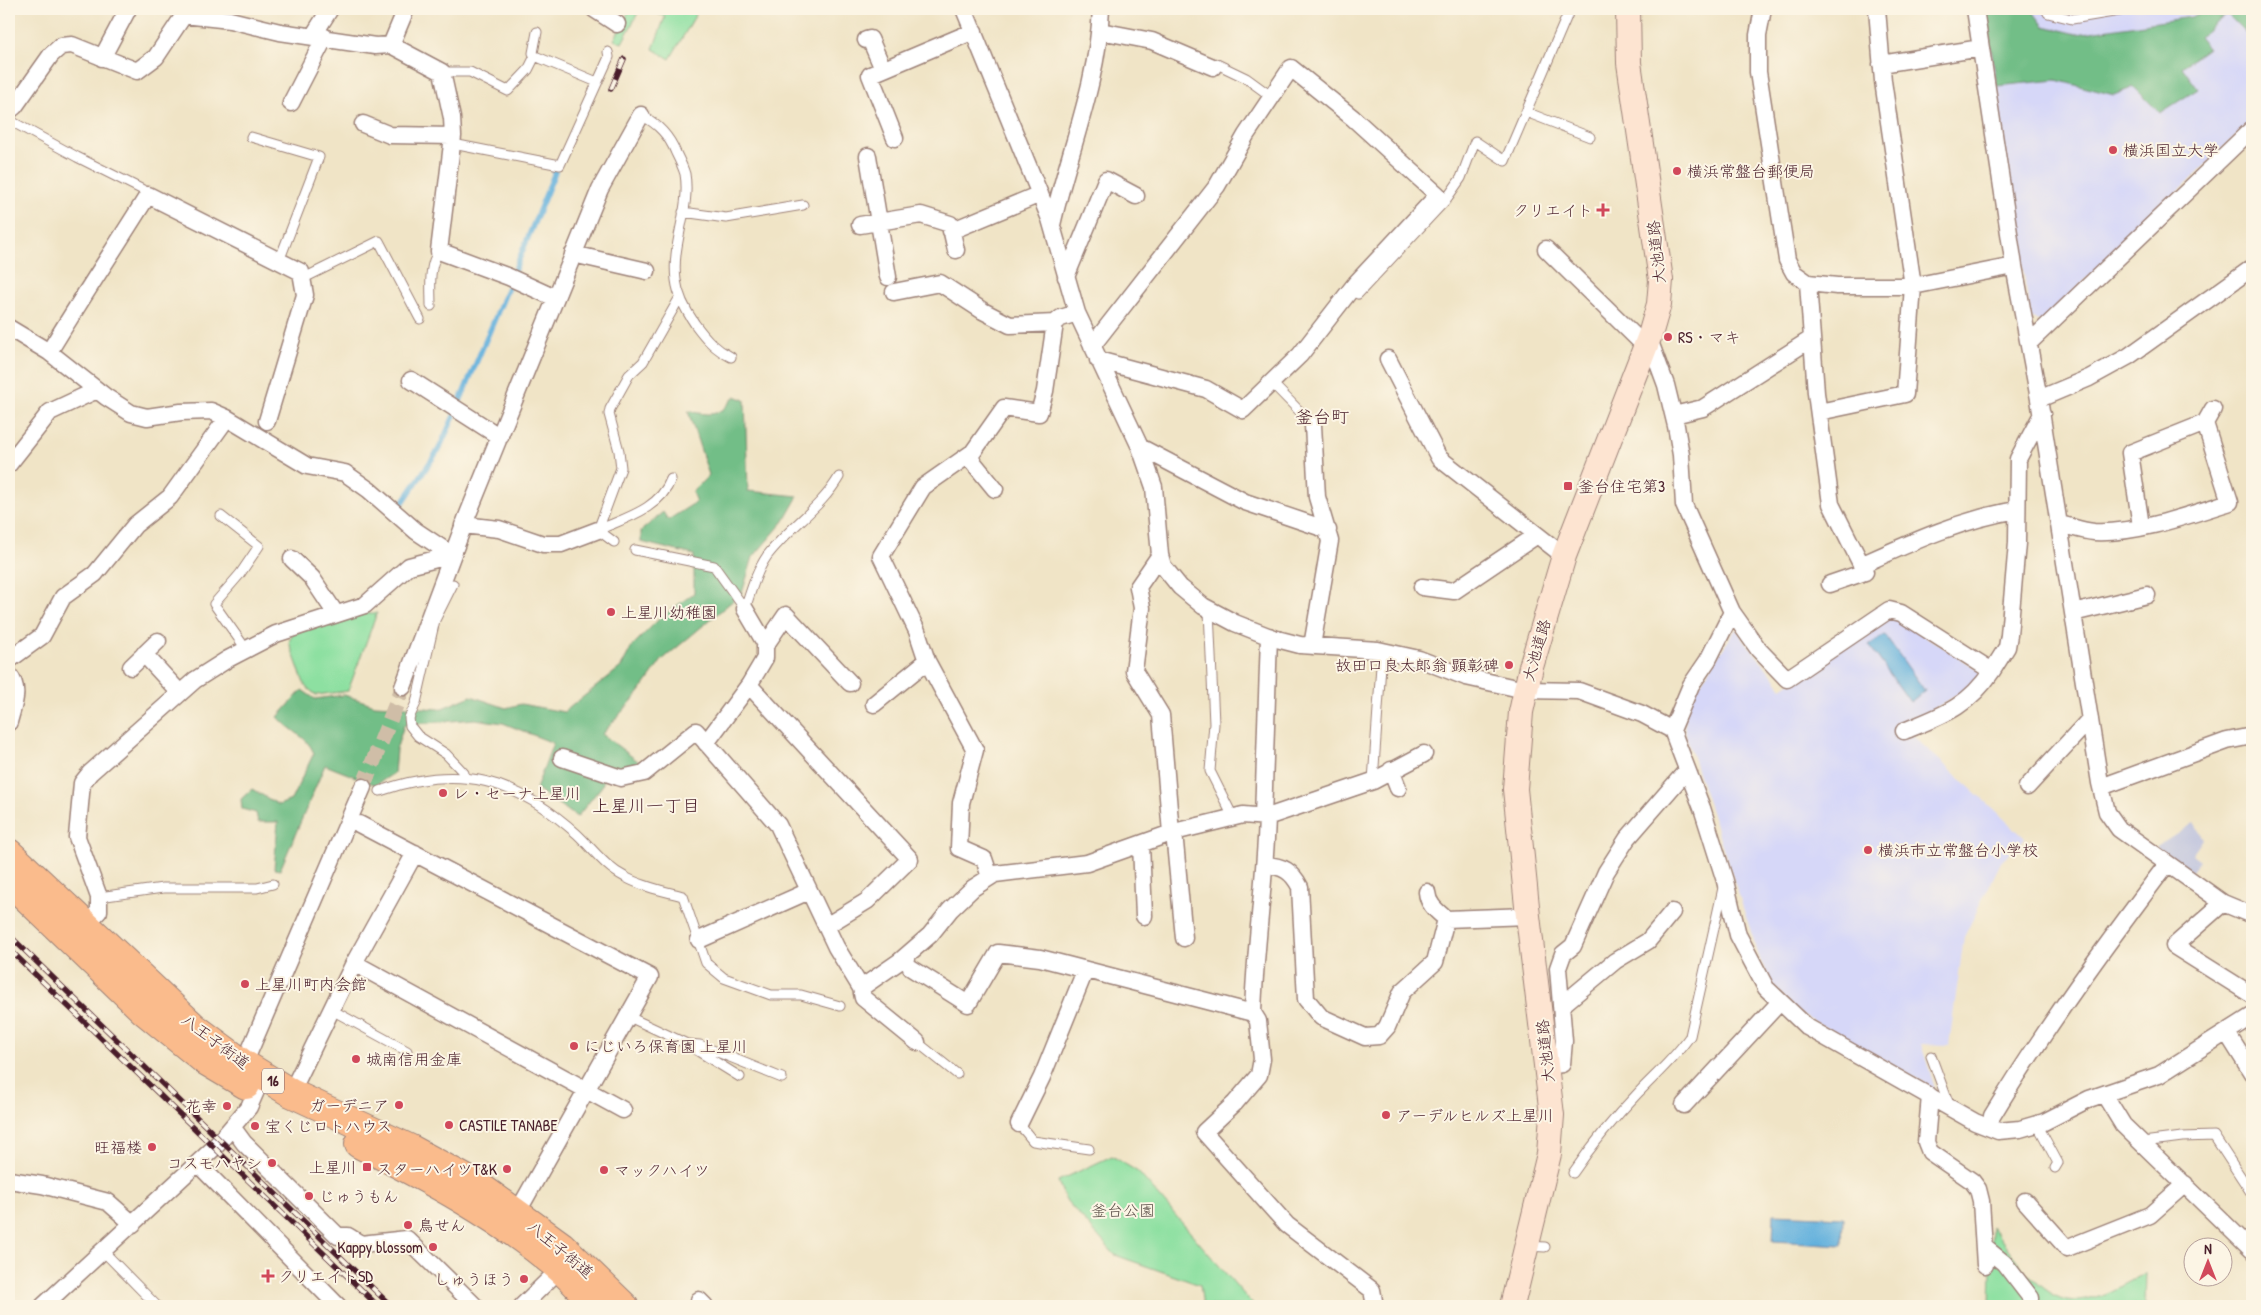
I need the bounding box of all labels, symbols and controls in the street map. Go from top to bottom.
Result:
place label: 横浜国立大学 [2123,139,2219,161]
marker: 横浜国立大学 [2107,144,2119,156]
place label: 横浜常盤台郵便局 [1687,160,1815,182]
marker: 横浜常盤台郵便局 [1671,165,1683,177]
place label: クリエイト [1513,199,1593,221]
marker: クリエイト [1597,204,1609,216]
street label: 大池道路 [1642,219,1670,285]
place label: RS・マキ [1678,326,1741,348]
marker: RS・マキ [1662,331,1674,343]
district label: 釜台町 [1295,404,1349,429]
place label: 釜台住宅第3 [1578,475,1665,497]
marker: 釜台住宅第3 [1562,480,1574,492]
place label: 上星川幼稚園 [621,601,717,623]
marker: 上星川幼稚園 [605,606,617,618]
street label: 大池道路 [1517,616,1555,684]
place label: 故田口良太郎翁 顕彰碑 [1335,654,1499,676]
marker: 故田口良太郎翁 顕彰碑 [1503,659,1515,671]
place label: レ・セーナ上星川 [453,782,581,804]
marker: レ・セーナ上星川 [437,787,449,799]
district label: 上星川一丁目 [592,793,700,818]
place label: 横浜市立常盤台小学校 [1878,839,2038,861]
marker: 横浜市立常盤台小学校 [1862,844,1874,856]
place label: 上星川町内会館 [255,973,367,995]
marker: 上星川町内会館 [239,978,251,990]
street label: 八王子街道 [177,1008,255,1074]
street label: 大池道路 [1531,1018,1559,1084]
place label: にじいろ保育園 上星川 [584,1035,748,1057]
marker: にじいろ保育園 上星川 [568,1040,580,1052]
place label: 城南信用金庫 [366,1048,462,1070]
marker: 城南信用金庫 [350,1053,362,1065]
road number: 16 [262,1068,284,1094]
place label: ガーデニア [309,1094,389,1116]
place label: 花幸 [185,1095,217,1117]
marker: ガーデニア [393,1099,405,1111]
marker: 花幸 [221,1100,233,1112]
place label: アーデルヒルズ上星川 [1396,1104,1554,1126]
marker: アーデルヒルズ上星川 [1380,1109,1392,1121]
place label: CASTILE TANABE [459,1114,558,1136]
place label: 宝くじロトハウス [265,1115,392,1137]
marker: CASTILE TANABE [443,1119,455,1131]
marker: 宝くじロトハウス [249,1120,261,1132]
place label: 旺福楼 [94,1136,142,1158]
marker: 旺福楼 [146,1141,158,1153]
place label: コスモハヤシ [167,1152,262,1174]
place label: 上星川 [309,1156,357,1178]
marker: コスモハヤシ [266,1157,278,1169]
place label: スターハイツT&K [376,1158,498,1180]
place label: マックハイツ [614,1159,710,1181]
marker: 上星川 [361,1161,373,1173]
marker: スターハイツT&K [501,1163,513,1175]
marker: マックハイツ [598,1164,610,1176]
place label: じゅうもん [319,1185,399,1207]
marker: じゅうもん [303,1190,315,1202]
park label: 釜台公園 [1091,1199,1155,1221]
place label: 鳥せん [418,1214,466,1236]
street label: 八王子街道 [523,1215,599,1283]
marker: 鳥せん [402,1219,414,1231]
place label: Kappy blossom [337,1236,423,1258]
north arrow [2184,1238,2234,1288]
text: N [2204,1239,2212,1258]
marker: Kappy blossom [427,1241,439,1253]
place label: クリエイトSD [278,1265,373,1287]
place label: しゅうほう [434,1268,514,1290]
marker: クリエイトSD [262,1270,274,1282]
marker: しゅうほう [518,1273,530,1285]

